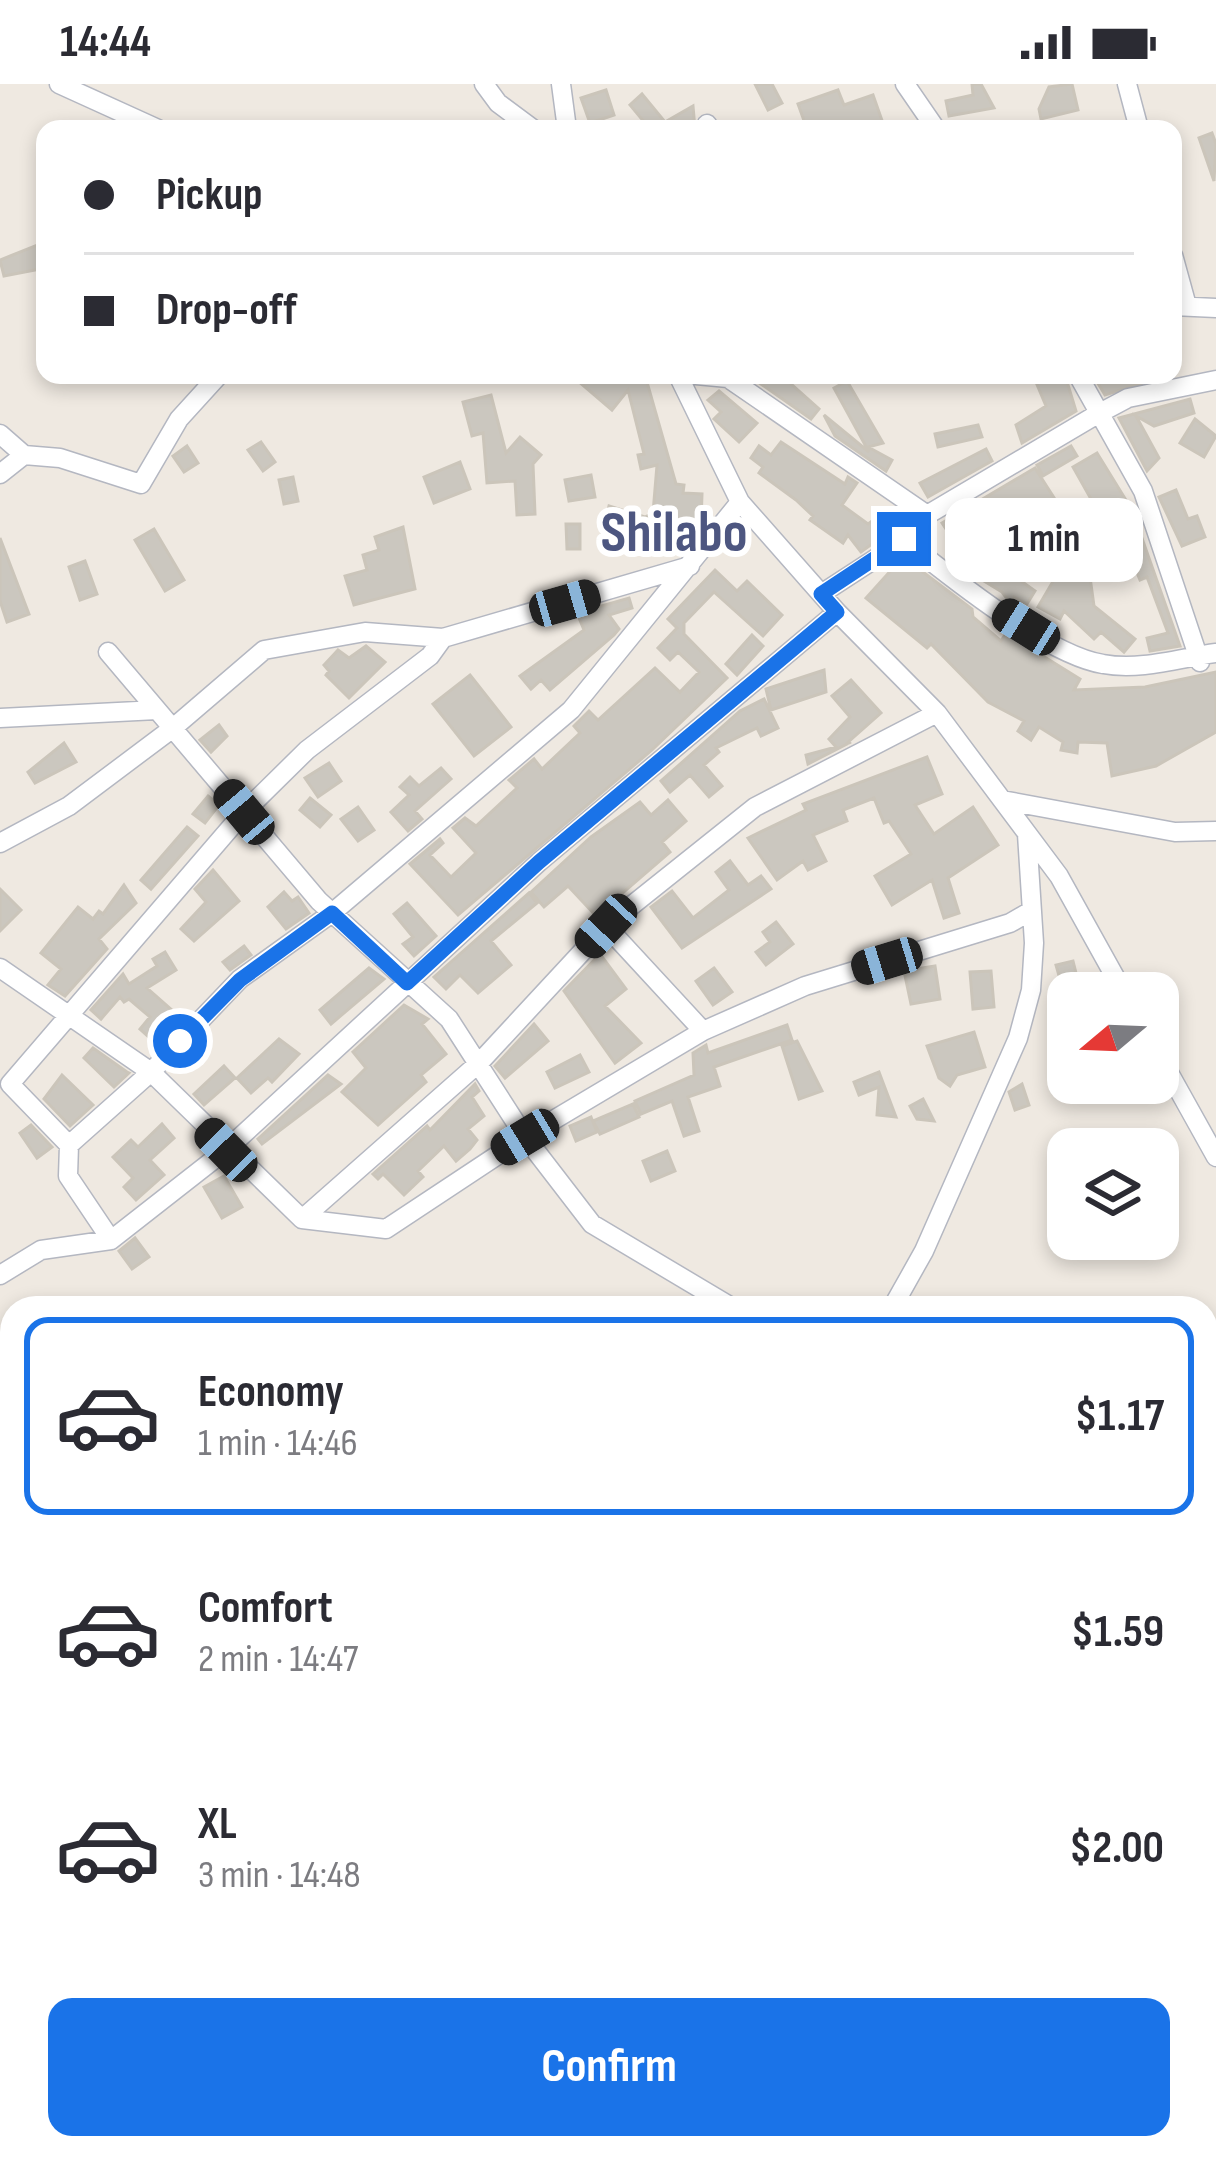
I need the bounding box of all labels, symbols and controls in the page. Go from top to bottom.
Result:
text: 14:44 [60,15,151,70]
text: Pickup [156,168,263,223]
text: Drop-off [156,283,297,338]
callout: 1 min [946,497,1144,581]
district label: Shilabo [600,500,748,568]
route end [877,512,931,566]
text: 1 min [1008,516,1080,563]
car [525,576,605,630]
car [986,593,1066,661]
car [207,773,281,851]
car [568,887,644,965]
car [847,933,927,989]
north arrow [1047,972,1179,1104]
map controls [1047,972,1179,1260]
route start [153,1014,207,1068]
car [485,1103,565,1171]
car [188,1112,264,1188]
button: layers [1047,1128,1179,1260]
icon: car [54,1362,162,1470]
text: Economy [198,1365,344,1420]
text: $1.17 [1075,1389,1164,1444]
text: 1 min · 14:46 [198,1420,358,1467]
icon: car [54,1578,162,1686]
text: Comfort [198,1581,333,1636]
text: $1.59 [1071,1605,1164,1660]
text: 2 min · 14:47 [198,1636,358,1683]
icon: car [54,1794,162,1902]
text: XL [198,1797,237,1852]
text: $2.00 [1069,1821,1164,1876]
text: 3 min · 14:48 [198,1852,361,1899]
button: Confirm [48,1998,1170,2136]

